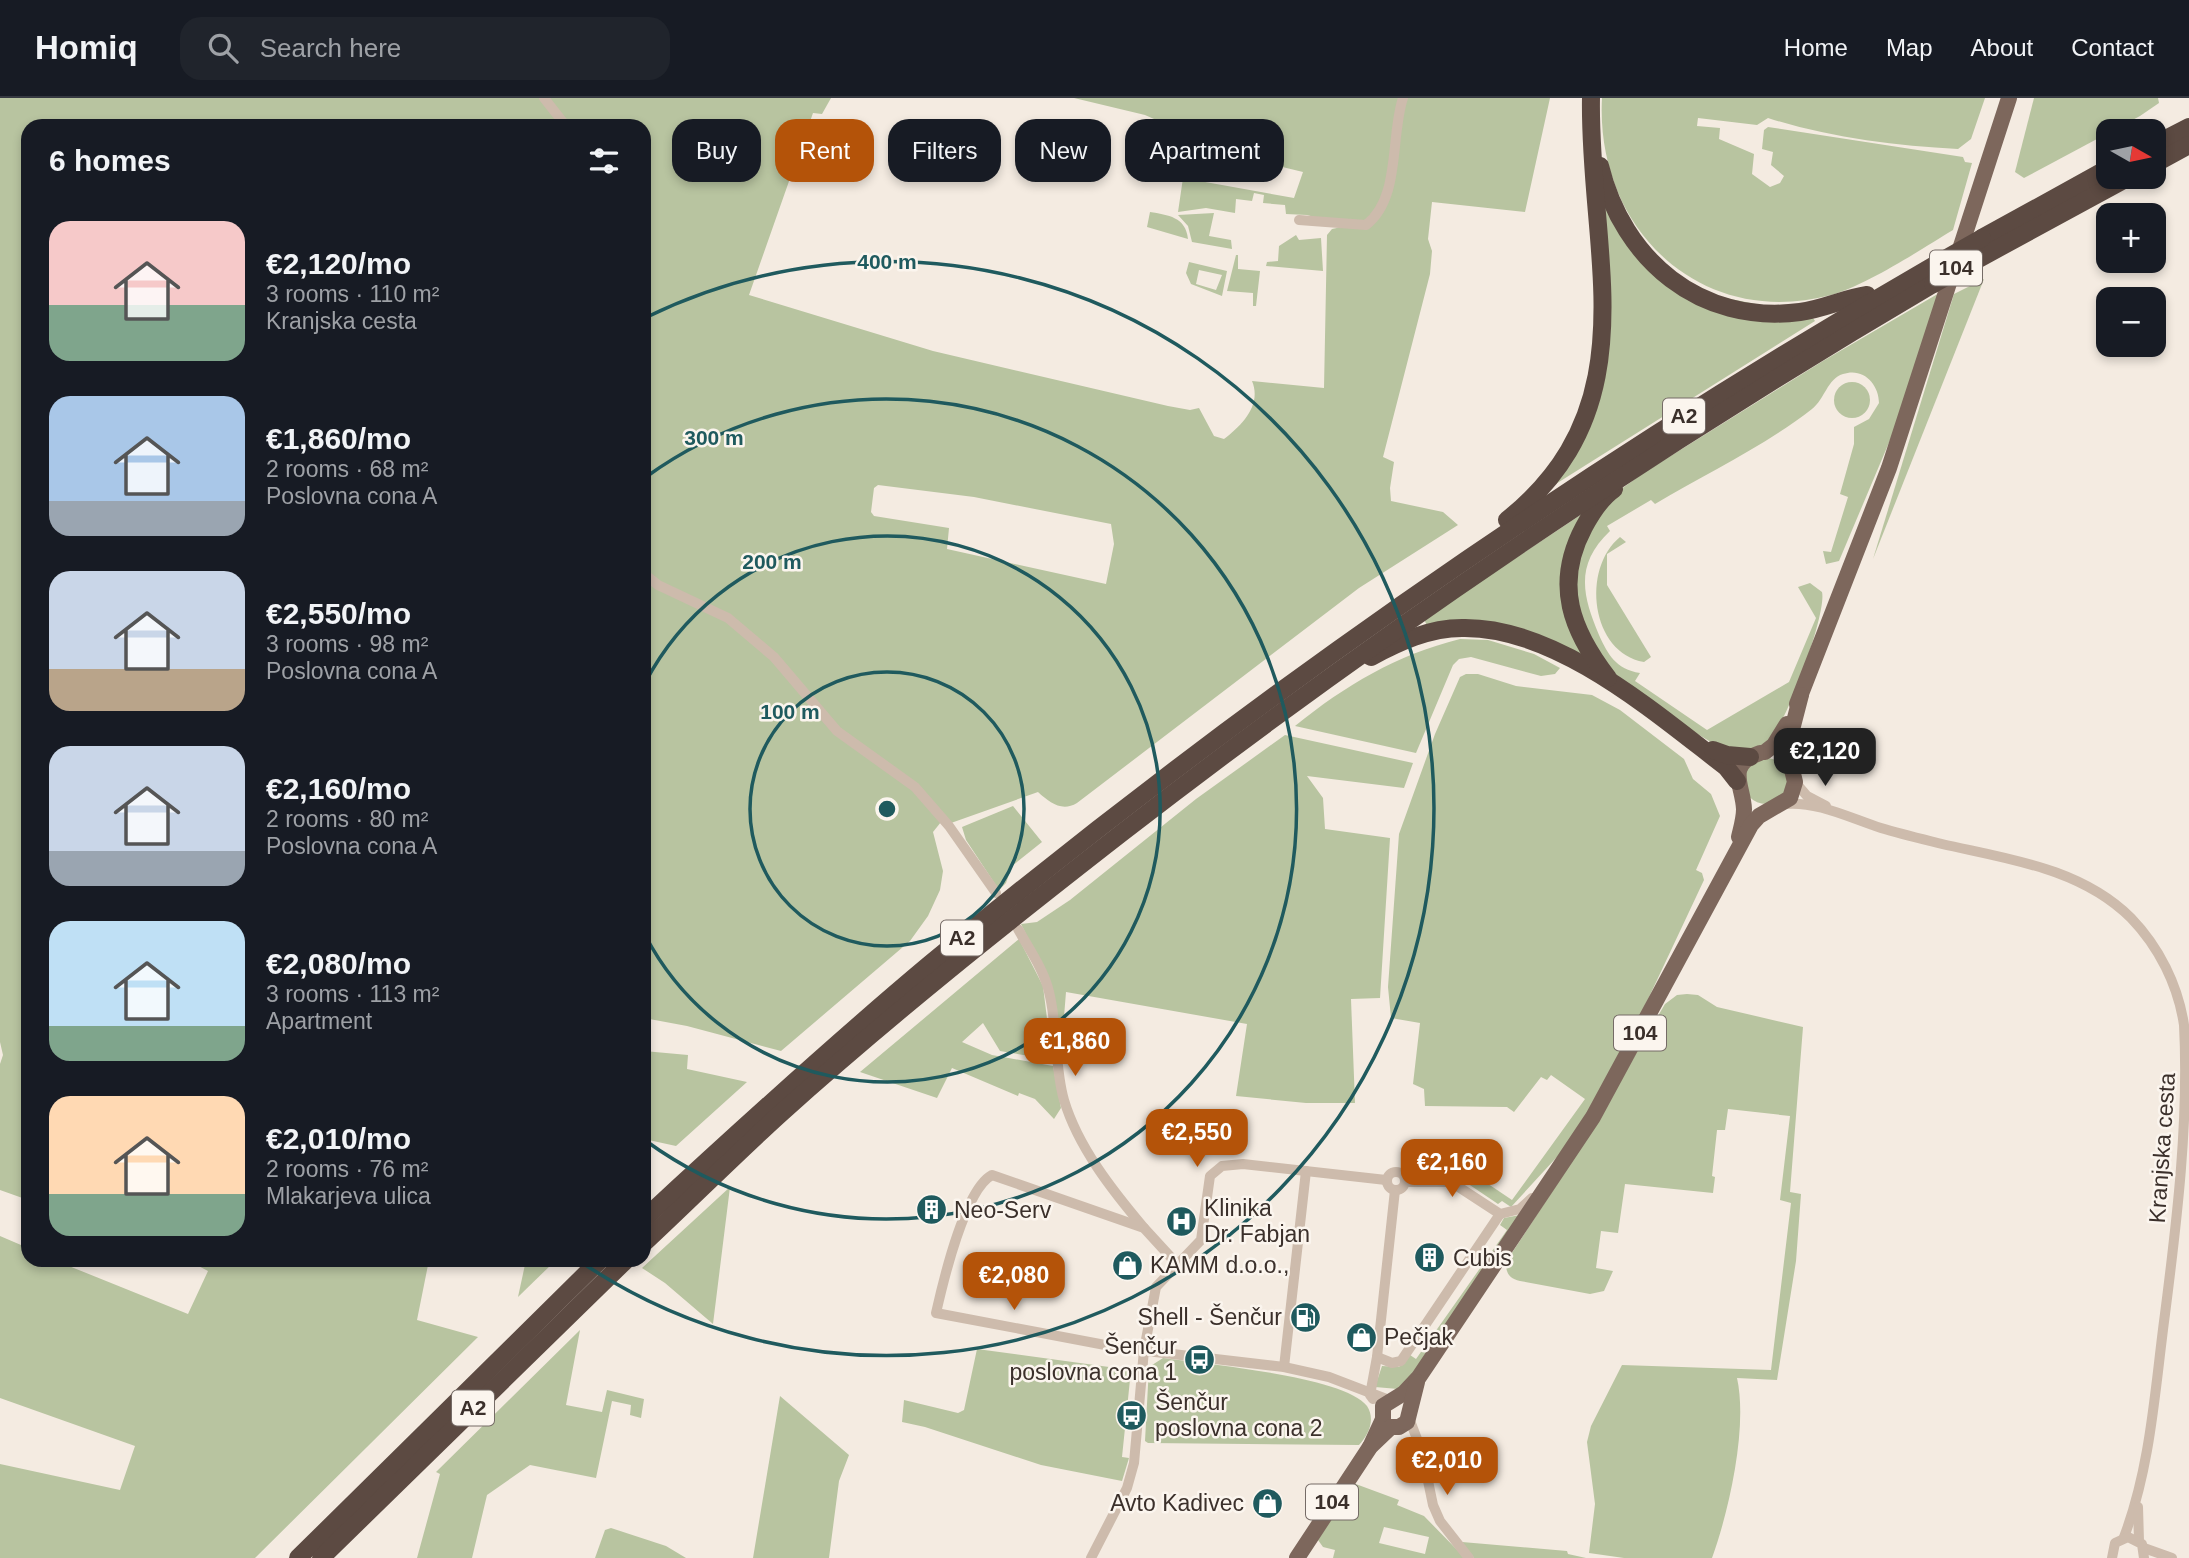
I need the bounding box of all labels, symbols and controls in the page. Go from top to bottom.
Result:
search box [180,17,670,80]
text: Homiq [35,29,138,66]
icon: search [204,29,242,67]
text: Search here [260,33,401,63]
text: Home [1784,34,1848,61]
text: Map [1886,34,1933,61]
text: About [1971,34,2033,61]
text: Contact [2071,34,2154,61]
chip: Buy [672,119,761,182]
chip: Rent [775,119,874,182]
chip: Filters [888,119,1001,182]
chip: New [1015,119,1111,182]
chip: Apartment [1125,119,1284,182]
north arrow [2096,119,2166,189]
map controls [2096,119,2166,357]
icon: filters [585,142,623,180]
text: 6 homes [49,144,171,177]
button: + [2096,203,2166,273]
text: €2,120/mo [266,247,411,280]
icon: home [105,249,189,333]
text: 400 m [857,250,917,273]
road number: 104 [1930,250,1982,286]
text: 3 rooms · 110 m² [266,281,439,307]
button: − [2096,287,2166,357]
text: Kranjska cesta [266,308,417,334]
road number: A2 [1663,398,1705,434]
text: €1,860/mo [266,422,411,455]
icon: home [105,424,189,508]
text: 300 m [684,426,744,449]
text: 2 rooms · 68 m² [266,456,428,482]
text: Poslovna cona A [266,483,437,509]
text: 200 m [742,550,802,573]
text: €2,550/mo [266,597,411,630]
icon: home [105,599,189,683]
text: 3 rooms · 98 m² [266,631,428,657]
text: Poslovna cona A [266,658,437,684]
text: 100 m [760,700,820,723]
pin: €2,120 [1768,728,1882,788]
text: €2,120 [1790,738,1860,764]
text: €2,160/mo [266,772,411,805]
icon: home [105,774,189,858]
centre of rings [875,797,899,821]
text: 2 rooms · 80 m² [266,806,428,832]
text: Poslovna cona A [266,833,437,859]
road number: A2 [941,920,983,956]
text: €2,080/mo [266,947,411,980]
icon: home [105,949,189,1033]
text: 3 rooms · 113 m² [266,981,439,1007]
text: Apartment [266,1008,372,1034]
road number: 104 [1614,1016,1666,1051]
pin: €1,860 [1018,1018,1132,1078]
text: €1,860 [1040,1028,1110,1054]
street label: Kranjska cesta [2144,1072,2180,1224]
pin: €2,550 [1140,1110,1254,1169]
text: €2,550 [1162,1119,1232,1145]
text: €2,010/mo [266,1122,411,1155]
icon: home [105,1124,189,1208]
pin: €2,160 [1395,1140,1509,1199]
text: €2,160 [1417,1149,1487,1175]
text: 2 rooms · 76 m² [266,1156,428,1182]
text: Mlakarjeva ulica [266,1183,431,1209]
building icon: Neo-Serv [914,1193,948,1227]
place label: Klinika Dr. Fabjan [1204,1195,1310,1247]
place label: Neo-Serv [954,1197,1052,1223]
hospital icon: Klinika Dr. Fabjan [1164,1204,1198,1238]
building icon: Cubis [1413,1241,1447,1275]
place label: Cubis [1453,1245,1512,1271]
shop icon: KAMM d.o.o., [1110,1248,1144,1282]
pin: €2,080 [957,1252,1071,1312]
place label: KAMM d.o.o., [1150,1252,1289,1278]
text: €2,080 [979,1262,1049,1288]
fuel station icon: Shell - Šenčur [1288,1300,1322,1334]
place label: Shell - Šenčur [1138,1303,1282,1330]
shop icon: Pečjak [1344,1320,1378,1354]
place label: Pečjak [1384,1324,1454,1350]
place label: Šenčur poslovna cona 1 [1009,1332,1177,1385]
bus stop icon: Šenčur poslovna cona 1 [1183,1342,1217,1376]
place label: Šenčur poslovna cona 2 [1155,1388,1323,1441]
road number: A2 [452,1390,494,1426]
bus stop icon: Šenčur poslovna cona 2 [1115,1398,1149,1432]
pin: €2,010 [1390,1438,1504,1497]
text: €2,010 [1412,1447,1482,1473]
road number: 104 [1306,1484,1358,1520]
shop icon: Avto Kadivec [1250,1486,1284,1520]
place label: Avto Kadivec [1110,1490,1244,1516]

